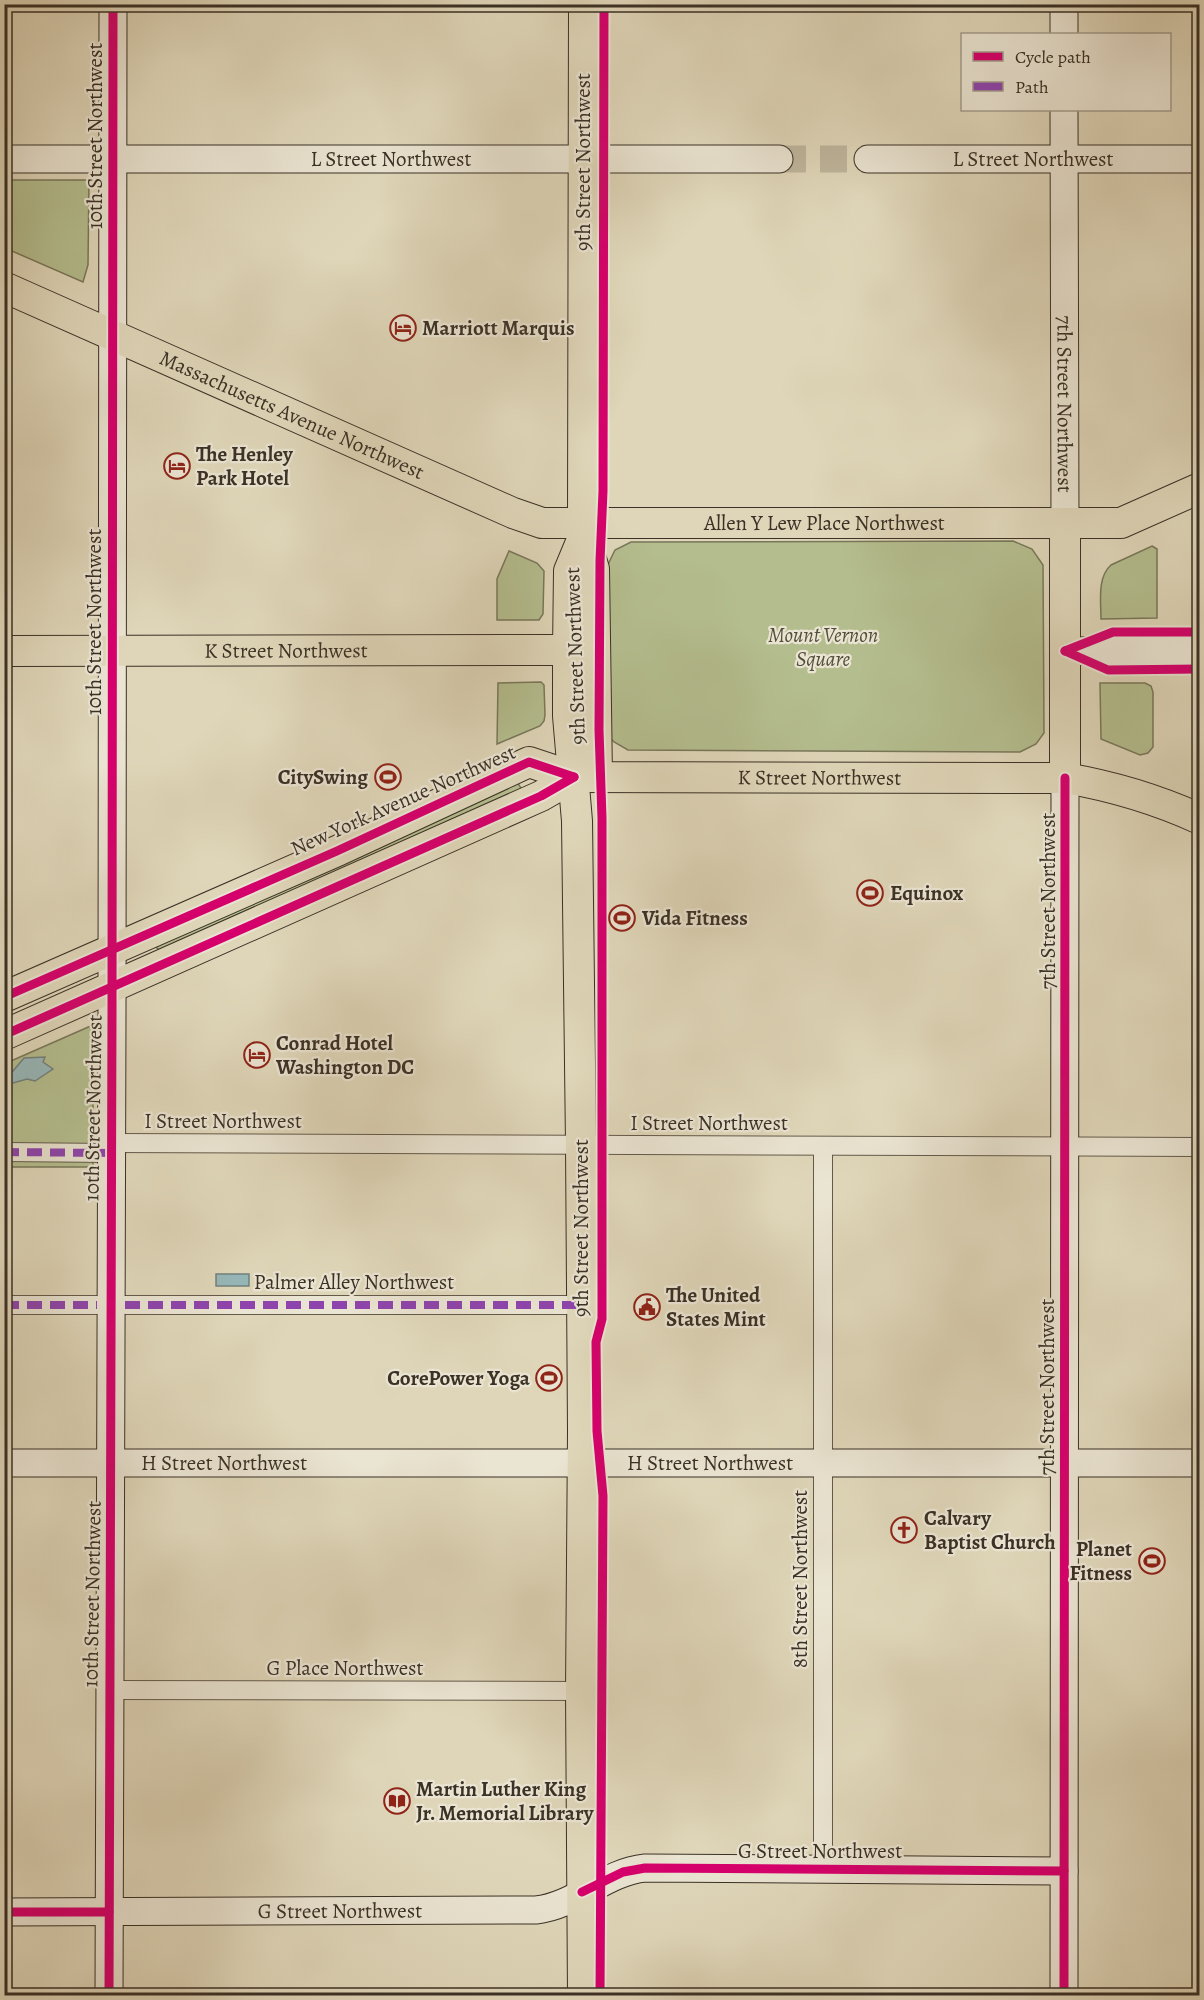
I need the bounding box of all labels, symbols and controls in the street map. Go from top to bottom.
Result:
legend [961,33,1171,111]
street label: 10th Street Northwest [81,43,109,229]
text: Cycle path [1015,45,1091,69]
street label: 9th Street Northwest [569,73,597,251]
text: Path [1015,75,1049,99]
street label: L Street Northwest [311,145,472,173]
street label: L Street Northwest [953,145,1114,173]
hotel icon: Marriott Marquis [388,313,418,343]
place label: Marriott Marquis [422,314,574,342]
street label: 7th Street Northwest [1050,315,1079,493]
street label: Massachusetts Avenue Northwest [155,344,429,486]
place label: The Henley Park Hotel [196,440,294,492]
hotel icon: The Henley Park Hotel [162,451,192,481]
street label: Allen Y Lew Place Northwest [703,509,945,537]
street label: 10th Street Northwest [80,529,108,715]
street label: 9th Street Northwest [558,567,592,745]
park label: Mount Vernon Square [768,621,878,673]
street label: K Street Northwest [204,636,368,665]
street label: New York Avenue Northwest [286,738,520,862]
sports icon: CitySwing [373,762,403,792]
place label: CitySwing [278,763,368,791]
street label: K Street Northwest [738,763,901,792]
street label: 7th Street Northwest [1034,812,1062,990]
sports icon: Equinox [855,878,885,908]
place label: Equinox [890,879,964,907]
sports icon: Vida Fitness [607,903,637,933]
place label: Vida Fitness [641,904,748,932]
street label: 10th Street Northwest [77,1014,109,1202]
place label: Conrad Hotel Washington DC [275,1029,414,1081]
hotel icon: Conrad Hotel Washington DC [242,1040,272,1070]
street label: I Street Northwest [144,1107,302,1135]
street label: I Street Northwest [630,1109,788,1137]
street label: 9th Street Northwest [567,1139,595,1317]
street label: Palmer Alley Northwest [254,1268,454,1296]
place label: The United States Mint [666,1281,766,1333]
public building icon: The United States Mint [632,1292,662,1322]
street label: 7th Street Northwest [1033,1298,1061,1476]
sports icon: CorePower Yoga [534,1363,564,1393]
place label: CorePower Yoga [387,1364,531,1392]
street label: H Street Northwest [141,1449,307,1477]
street label: H Street Northwest [627,1449,793,1477]
street label: 8th Street Northwest [786,1490,814,1668]
street label: 10th Street Northwest [76,1500,108,1688]
place label: Calvary Baptist Church [924,1504,1056,1556]
church icon: Calvary Baptist Church [889,1515,919,1545]
place label: Planet Fitness [1070,1535,1132,1587]
sports icon: Planet Fitness [1137,1546,1167,1576]
street label: G Place Northwest [267,1654,424,1682]
place label: Martin Luther King Jr. Memorial Library [416,1775,595,1827]
library icon: Martin Luther King Jr. Memorial Library [382,1786,412,1816]
street label: G Street Northwest [738,1837,902,1865]
street label: G Street Northwest [258,1896,422,1925]

